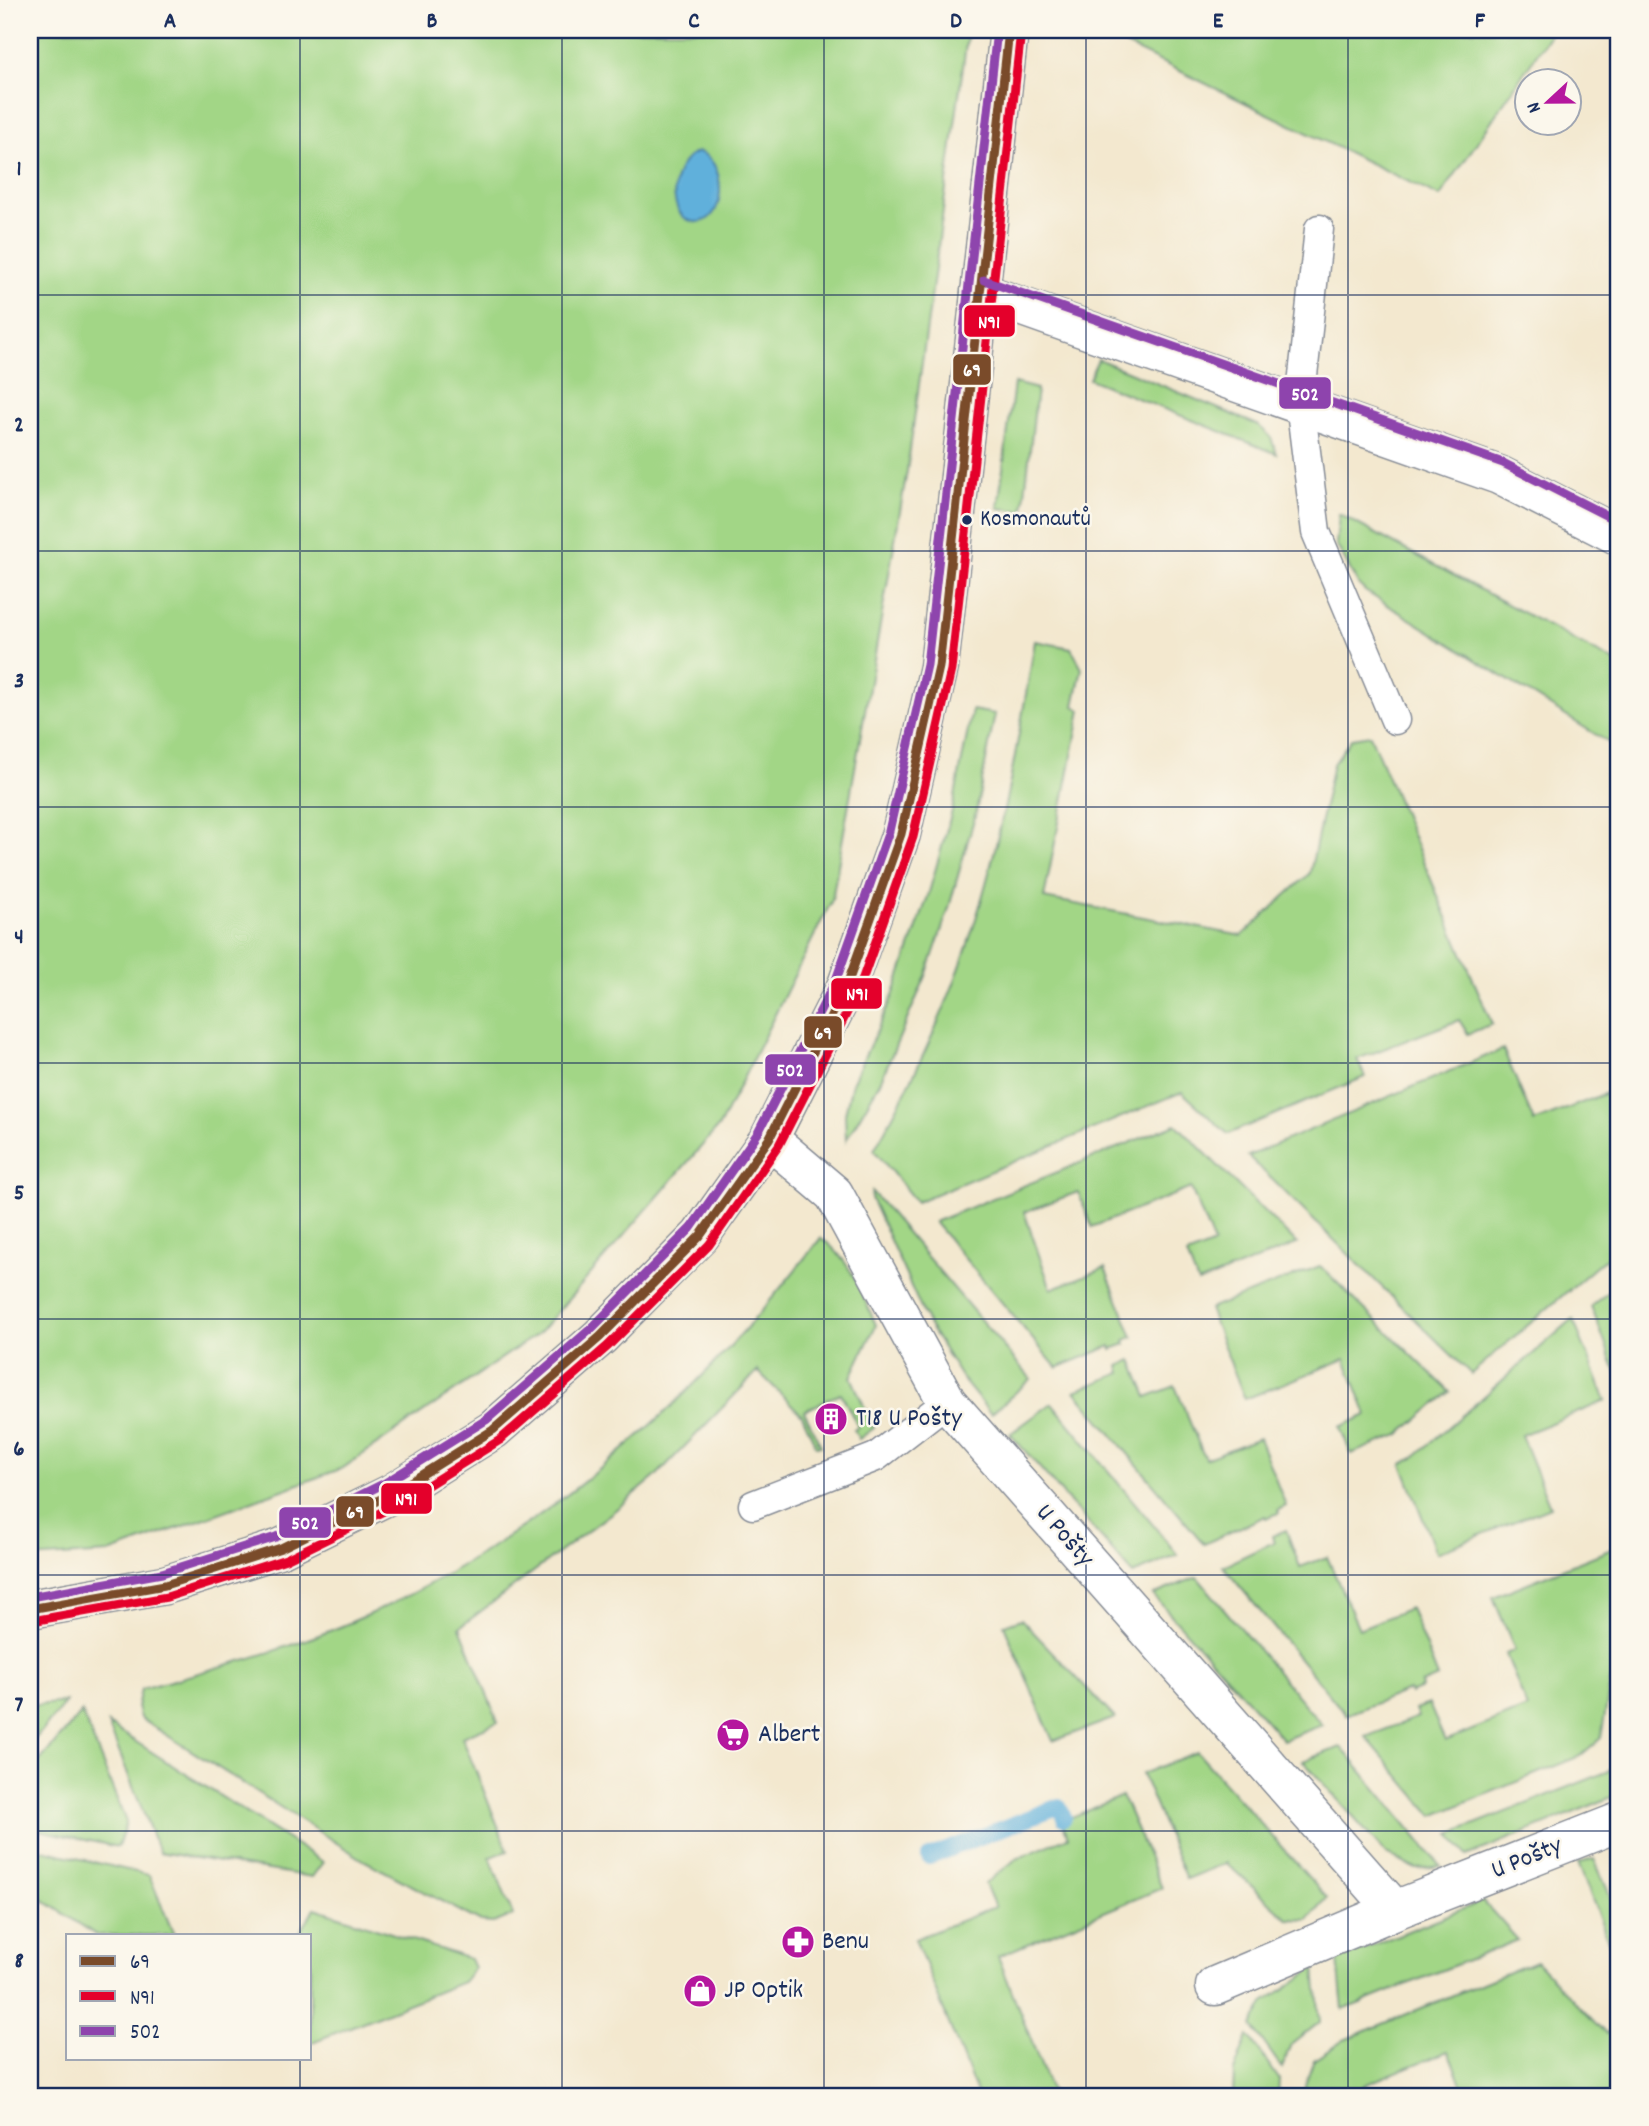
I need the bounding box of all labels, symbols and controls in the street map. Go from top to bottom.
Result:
text: A [164,6,176,39]
text: B [427,6,438,39]
text: C [688,6,700,39]
text: D [950,6,962,39]
text: E [1213,6,1224,39]
text: F [1475,6,1486,39]
north arrow [1512,66,1582,136]
text: N [1521,98,1550,116]
text: 1 [16,154,22,187]
line badge: N91 [963,304,1016,338]
text: N91 [978,311,1000,338]
line badge: 69 [952,353,992,386]
text: 69 [963,359,981,386]
line badge: 502 [1278,376,1332,410]
text: 502 [1291,383,1319,410]
text: 2 [14,410,24,443]
place label: Kosmonautů [980,503,1091,537]
marker: Kosmonautů [960,513,974,527]
text: 3 [14,666,24,699]
text: 4 [14,922,24,955]
line badge: N91 [830,977,883,1010]
text: N91 [846,983,868,1010]
line badge: 69 [803,1015,843,1049]
text: 69 [814,1022,832,1049]
line badge: 502 [764,1053,817,1086]
text: 502 [776,1059,804,1086]
text: 5 [14,1178,24,1211]
building icon: T18 U Pošty [812,1400,850,1438]
place label: T18 U Pošty [856,1401,962,1438]
text: 6 [13,1434,25,1467]
line badge: N91 [380,1482,433,1515]
text: N91 [395,1488,417,1515]
line badge: 69 [335,1495,375,1528]
street label: U Pošty [1026,1496,1102,1576]
text: 69 [346,1501,364,1528]
line badge: 502 [278,1506,332,1539]
text: 502 [291,1512,319,1539]
text: 7 [15,1690,24,1723]
supermarket icon: Albert [714,1716,752,1754]
place label: Albert [758,1717,821,1754]
street label: U Pošty [1486,1828,1568,1890]
pharmacy icon: Benu [779,1923,817,1961]
place label: Benu [822,1924,869,1961]
legend [66,1934,312,2060]
text: 8 [14,1946,24,1979]
text: 69 [130,1949,150,1979]
shop icon: JP Optik [681,1972,719,2010]
place label: JP Optik [724,1973,803,2010]
text: N91 [130,1985,155,2015]
text: 502 [130,2019,160,2049]

